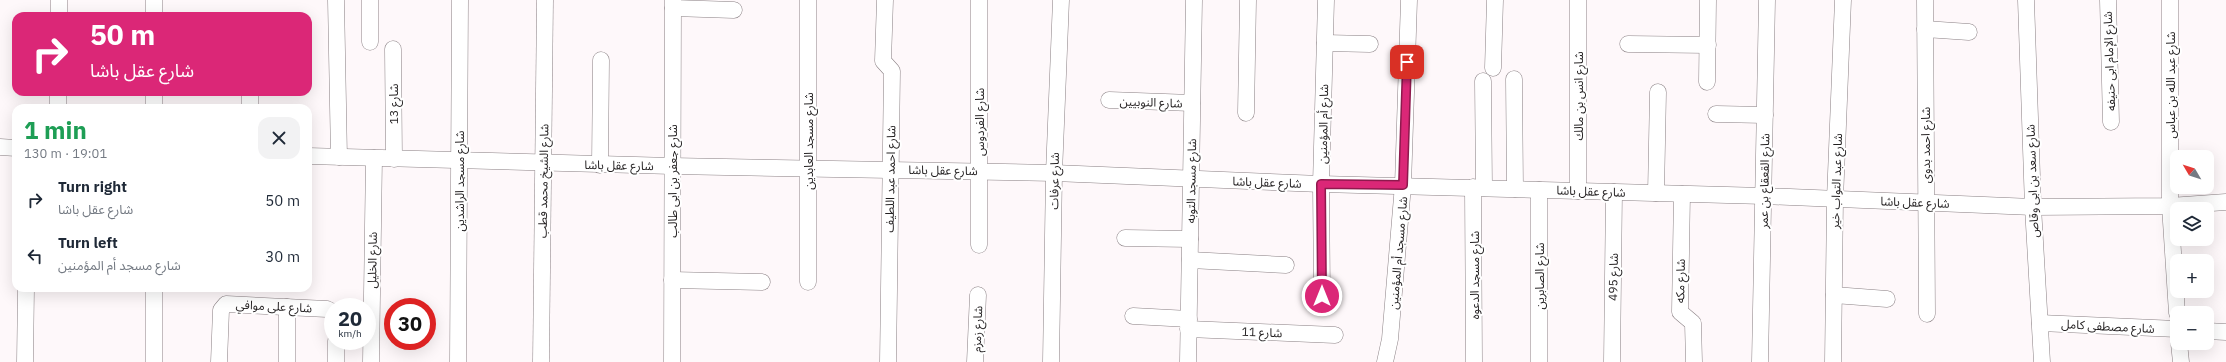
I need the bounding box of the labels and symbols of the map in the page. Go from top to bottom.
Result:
street label: شارع الإمام ابى حنيفه [2100,11,2120,111]
street label: شارع عبد الله بن عباس [2163,32,2180,138]
pin [1390,45,1424,79]
street label: شارع انس بن مالك [1571,51,1588,141]
street label: شارع 13 [386,84,403,124]
street label: شارع أم المؤمنين [1315,84,1333,164]
street label: شارع الفردوس [972,88,989,156]
street label: شارع مسجد العابدين [801,92,818,190]
street label: شارع النوبيين [1119,93,1183,113]
street label: شارع احمد بدوى [1918,107,1935,183]
street label: شارع الشيخ محمد قطب [535,124,553,238]
street label: شارع جعفر بن ابى طالب [665,124,682,238]
street label: شارع سعد بن ابى وقاص [2023,124,2043,238]
street label: شارع احمد عبد اللطيف [882,125,900,233]
street label: شارع مسجد الراشدين [452,130,469,232]
street label: شارع القعقاع بن عمر [1756,133,1774,230]
street label: شارع عبد التواب خير [1827,133,1847,230]
street label: شارع مسجد التوبه [1183,138,1201,224]
north arrow [2170,150,2214,194]
street label: شارع عرفات [1046,152,1064,210]
street label: شارع عقل باشا [584,157,654,175]
street label: شارع عقل باشا [908,162,978,180]
street label: شارع عقل باشا [1232,173,1302,193]
street label: شارع عقل باشا [1556,182,1626,202]
street label: شارع عقل باشا [1880,193,1950,213]
street label: شارع مسجد أم المؤمنين [1386,196,1412,310]
street label: شارع مسجد الدعوه [1467,231,1484,319]
street label: شارع الخليل [364,232,382,289]
street label: شارع الصابرين [1532,242,1549,310]
street label: شارع 495 [1605,253,1623,301]
street label: شارع مكه [1672,259,1690,303]
position arrow [1301,275,1343,317]
street label: شارع على موافي [235,297,313,318]
speed limit sign: 30 [384,298,436,350]
street label: شارع زمزم [969,305,987,353]
street label: شارع مصطفى كامل [2061,316,2155,338]
street label: شارع 11 [1241,324,1283,342]

